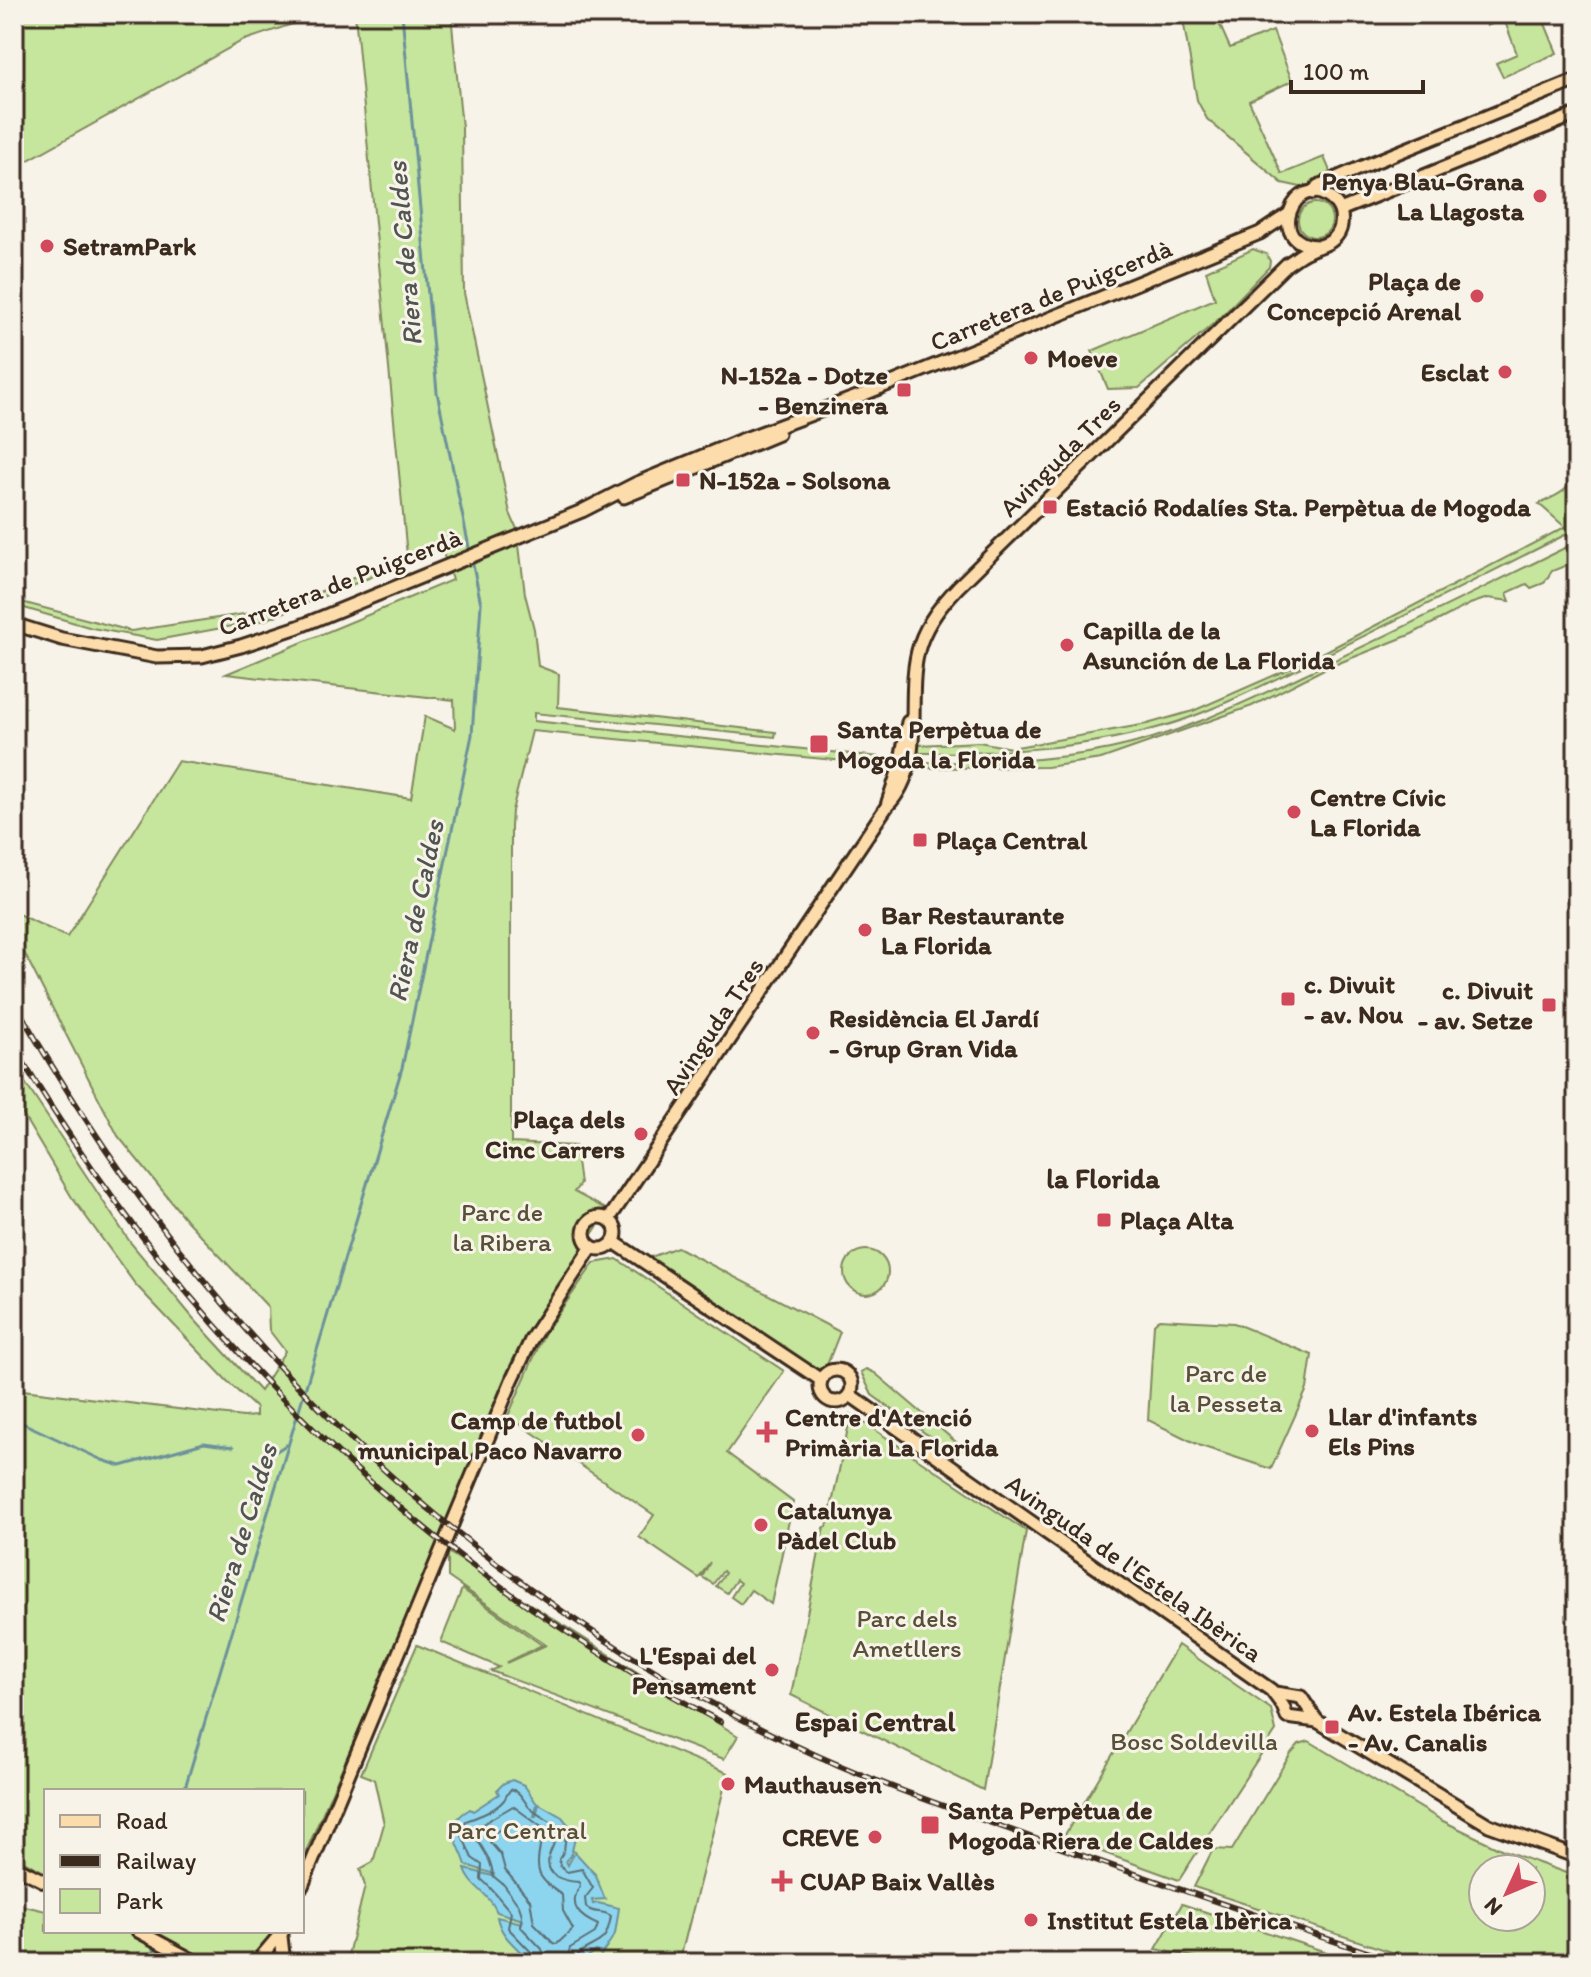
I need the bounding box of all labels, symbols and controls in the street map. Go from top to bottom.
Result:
scale bar [1291,44,1423,94]
text: 100 m [1303,57,1369,86]
water label: Riera de Caldes [379,159,429,348]
place label: Penya Blau-Grana La Llagosta [1322,165,1524,227]
marker: Penya Blau-Grana La Llagosta [1531,187,1549,205]
place label: SetramPark [63,230,197,262]
street label: Carretera de Puigcerdà [925,232,1177,358]
marker: SetramPark [38,237,56,255]
place label: Plaça de Concepció Arenal [1267,265,1462,327]
marker: Plaça de Concepció Arenal [1468,287,1486,305]
place label: Moeve [1047,342,1118,374]
marker: Moeve [1022,349,1040,367]
place label: Esclat [1421,356,1489,388]
place label: N-152a - Dotze - Benzinera [720,359,888,421]
marker: Esclat [1496,363,1514,381]
marker: N-152a - Dotze - Benzinera [895,381,913,399]
street label: Avinguda Tres [993,389,1127,523]
place label: N-152a - Solsona [699,464,891,496]
marker: N-152a - Solsona [674,471,692,489]
place label: Estació Rodalíes Sta. Perpètua de Mogoda [1066,491,1531,523]
marker: Estació Rodalíes Sta. Perpètua de Mogoda [1041,498,1059,516]
street label: Carretera de Puigcerdà [214,521,467,643]
place label: Capilla de la Asunción de La Florida [1082,614,1336,676]
marker: Capilla de la Asunción de La Florida [1058,636,1076,654]
place label: Santa Perpètua de Mogoda la Florida [837,713,1042,775]
marker: Santa Perpètua de Mogoda la Florida [808,733,830,755]
place label: Centre Cívic La Florida [1310,781,1446,843]
marker: Centre Cívic La Florida [1285,803,1303,821]
water label: Riera de Caldes [379,815,451,1005]
place label: Plaça Central [936,824,1088,856]
marker: Plaça Central [911,831,929,849]
place label: Bar Restaurante La Florida [881,899,1064,961]
marker: Bar Restaurante La Florida [856,921,874,939]
street label: Avinguda Tres [655,951,771,1101]
place label: c. Divuit - av. Nou [1304,968,1404,1030]
place label: c. Divuit - av. Setze [1418,974,1533,1036]
marker: c. Divuit - av. Nou [1279,990,1297,1008]
marker: c. Divuit - av. Setze [1540,996,1558,1014]
place label: Residència El Jardí - Grup Gran Vida [829,1002,1039,1064]
marker: Residència El Jardí - Grup Gran Vida [804,1024,822,1042]
place label: Plaça dels Cinc Carrers [485,1103,625,1165]
marker: Plaça dels Cinc Carrers [632,1125,650,1143]
district label: la Florida [1046,1161,1160,1195]
park label: Parc de la Ribera [452,1196,552,1258]
place label: Plaça Alta [1120,1204,1234,1236]
marker: Plaça Alta [1095,1211,1113,1229]
park label: Parc de la Pesseta [1169,1357,1283,1419]
place label: Llar d'infants Els Pins [1328,1400,1477,1462]
place label: Centre d'Atenció Primària La Florida [785,1401,999,1463]
place label: Camp de futbol municipal Paco Navarro [357,1404,623,1466]
marker: Centre d'Atenció Primària La Florida [756,1421,778,1443]
marker: Llar d'infants Els Pins [1303,1422,1321,1440]
marker: Camp de futbol municipal Paco Navarro [629,1426,647,1444]
water label: Riera de Caldes [198,1438,285,1626]
street label: Avinguda de l'Estela Ibèrica [999,1467,1269,1669]
place label: Catalunya Pàdel Club [777,1494,896,1556]
marker: Catalunya Pàdel Club [752,1516,770,1534]
park label: Parc dels Ametllers [852,1602,962,1664]
place label: L'Espai del Pensament [632,1639,757,1701]
marker: L'Espai del Pensament [763,1661,781,1679]
place label: Av. Estela Ibérica - Av. Canalis [1347,1696,1542,1758]
district label: Espai Central [795,1704,955,1738]
marker: Av. Estela Ibérica - Av. Canalis [1323,1718,1341,1736]
park label: Bosc Soldevilla [1110,1725,1278,1757]
place label: Mauthausen [744,1768,882,1800]
marker: Mauthausen [719,1775,737,1793]
legend [44,1789,304,1933]
place label: Santa Perpètua de Mogoda Riera de Caldes [948,1794,1214,1856]
text: Road [116,1806,168,1835]
park label: Parc Central [447,1814,587,1846]
marker: Santa Perpètua de Mogoda Riera de Caldes [919,1814,941,1836]
place label: CREVE [782,1821,859,1853]
marker: CREVE [866,1828,884,1846]
text: Railway [116,1846,197,1875]
north arrow [1467,1853,1547,1933]
place label: CUAP Baix Vallès [800,1865,995,1897]
marker: CUAP Baix Vallès [771,1870,793,1892]
text: Park [116,1886,163,1915]
text: N [1478,1892,1508,1921]
place label: Institut Estela Ibèrica [1047,1904,1293,1936]
marker: Institut Estela Ibèrica [1022,1911,1040,1929]

